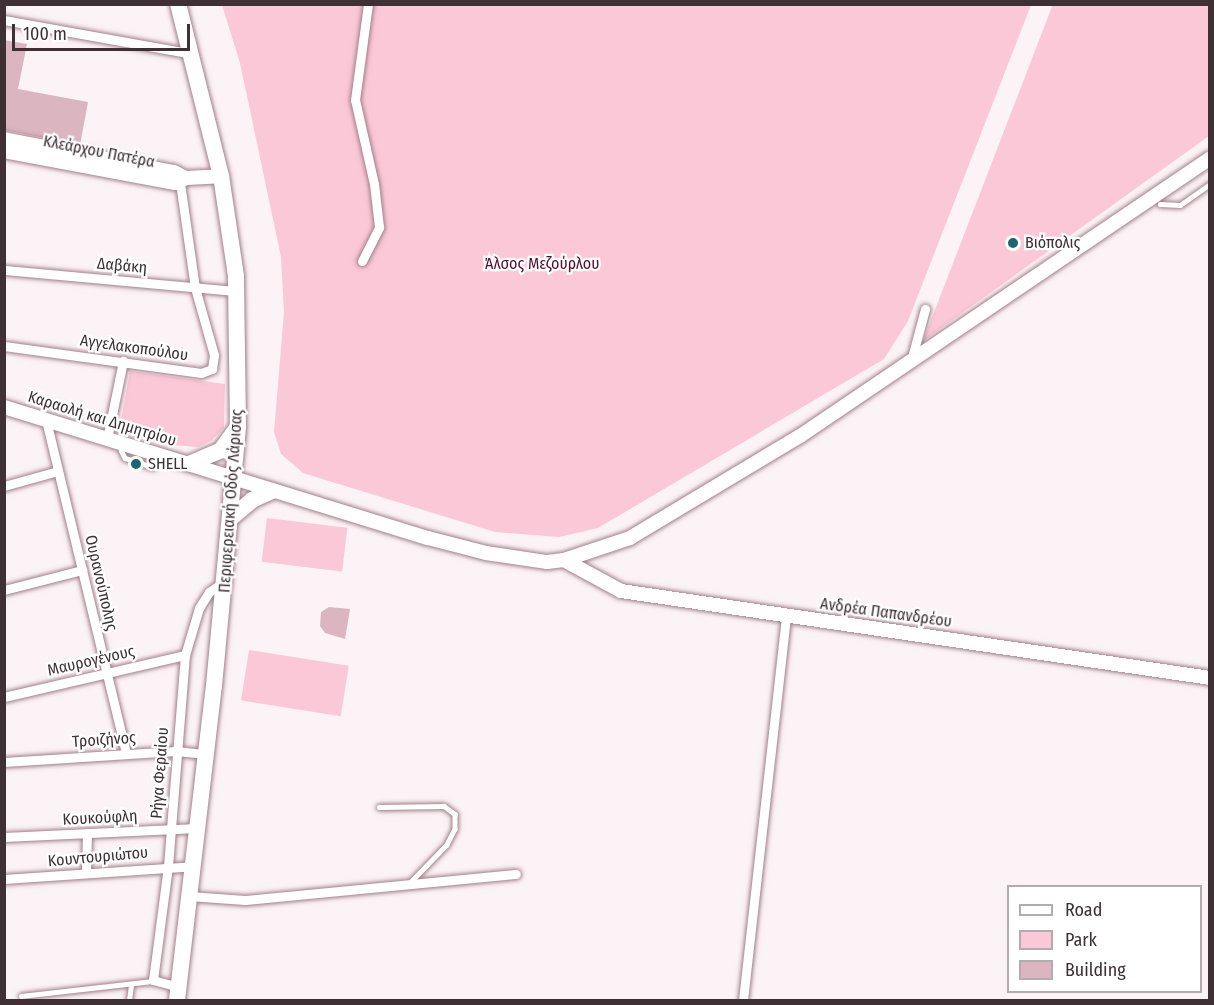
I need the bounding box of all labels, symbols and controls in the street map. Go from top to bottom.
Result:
scale bar [15,12,194,50]
text: 100 m [23,23,67,45]
street label: Κλεάρχου Πατέρα [42,132,156,172]
place label: Βιόπολις [1025,233,1080,253]
marker: Βιόπολις [1006,236,1020,250]
street label: Δαβάκη [96,254,148,278]
park label: Άλσος Μεζούρλου [485,254,599,274]
street label: Αγγελακοπούλου [79,331,189,365]
street label: Καραολή και Δημητρίου [26,387,178,451]
street label: Περιφερειακή Οδός Λάρισας [215,409,247,593]
place label: SHELL [148,454,187,474]
marker: SHELL [129,457,143,471]
street label: Ουρανούπολης [81,533,121,633]
street label: Ανδρέα Παπανδρέου [819,594,953,632]
street label: Μαυρογένους [46,642,136,680]
street label: Ρήγα Φεραίου [147,727,173,819]
street label: Τρoιζήνος [72,728,136,752]
street label: Κουκούφλη [62,806,138,830]
street label: Κουντουριώτου [47,843,149,871]
legend [1007,885,1202,993]
text: Road [1065,899,1102,921]
text: Park [1065,929,1097,951]
text: Building [1065,959,1126,981]

